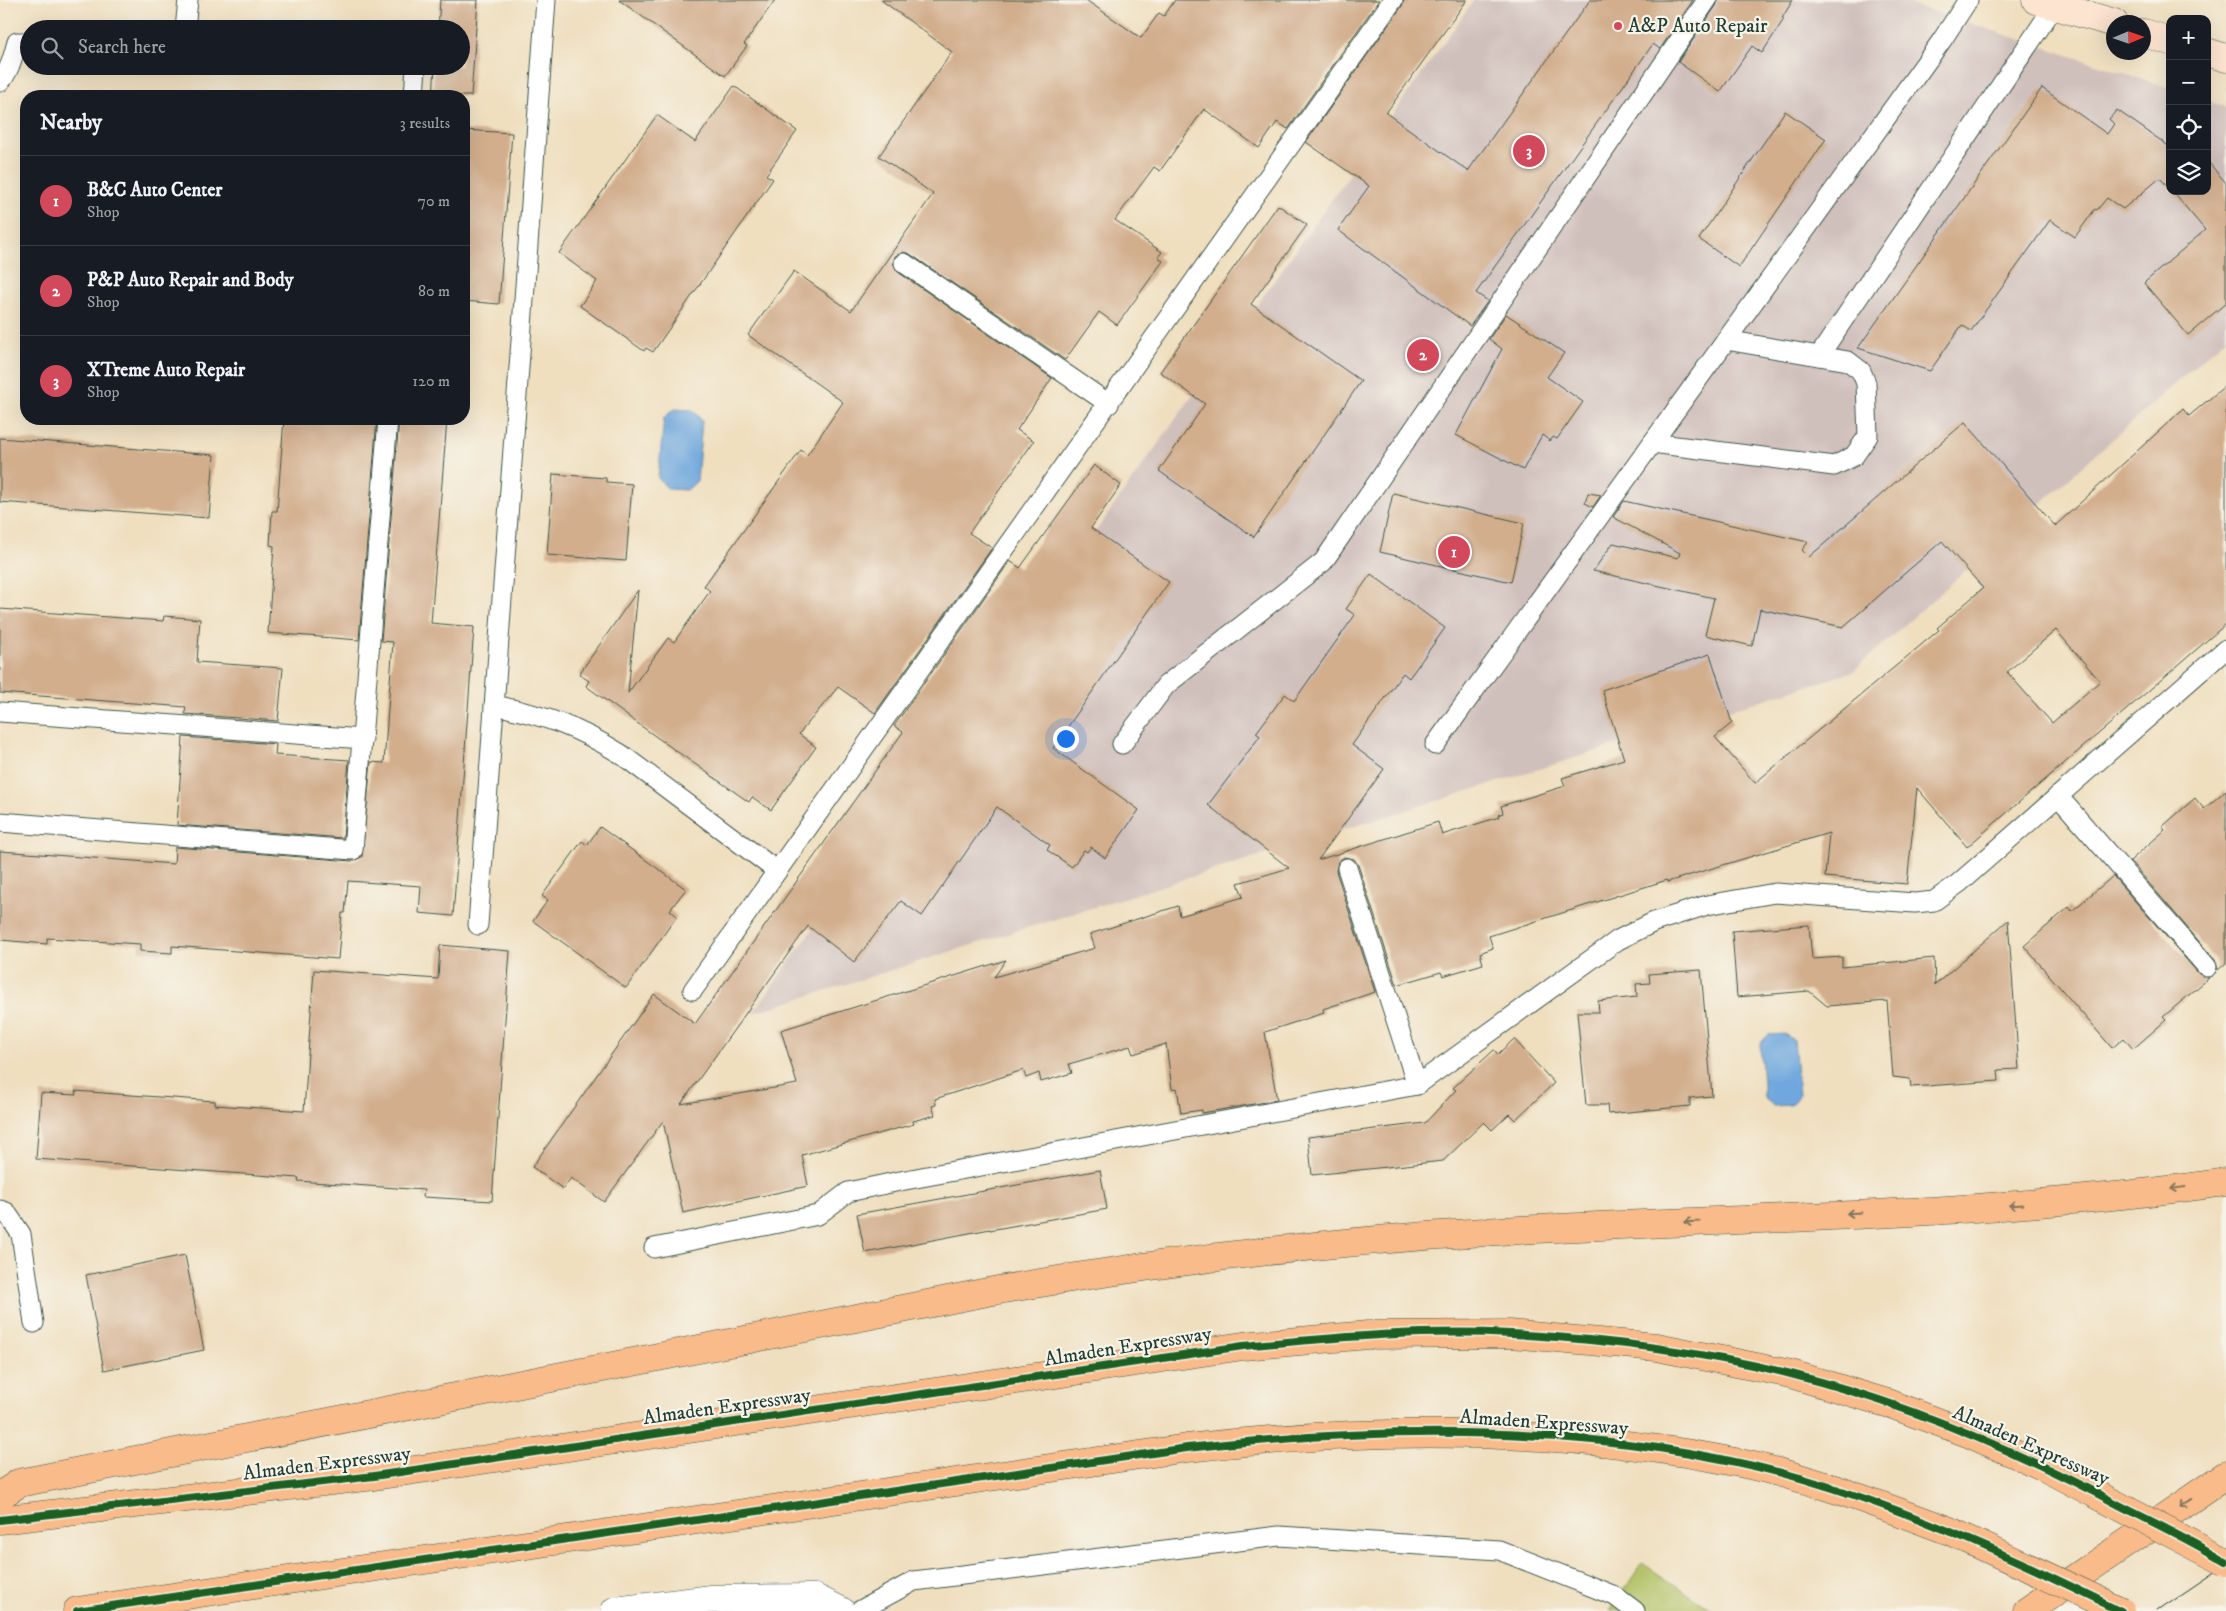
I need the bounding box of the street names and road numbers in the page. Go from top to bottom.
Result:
street label: Almaden Expressway [1043,1321,1214,1373]
street label: Almaden Expressway [642,1383,813,1431]
street label: Almaden Expressway [1949,1400,2114,1492]
street label: Almaden Expressway [1459,1405,1630,1441]
street label: Almaden Expressway [242,1441,413,1487]

